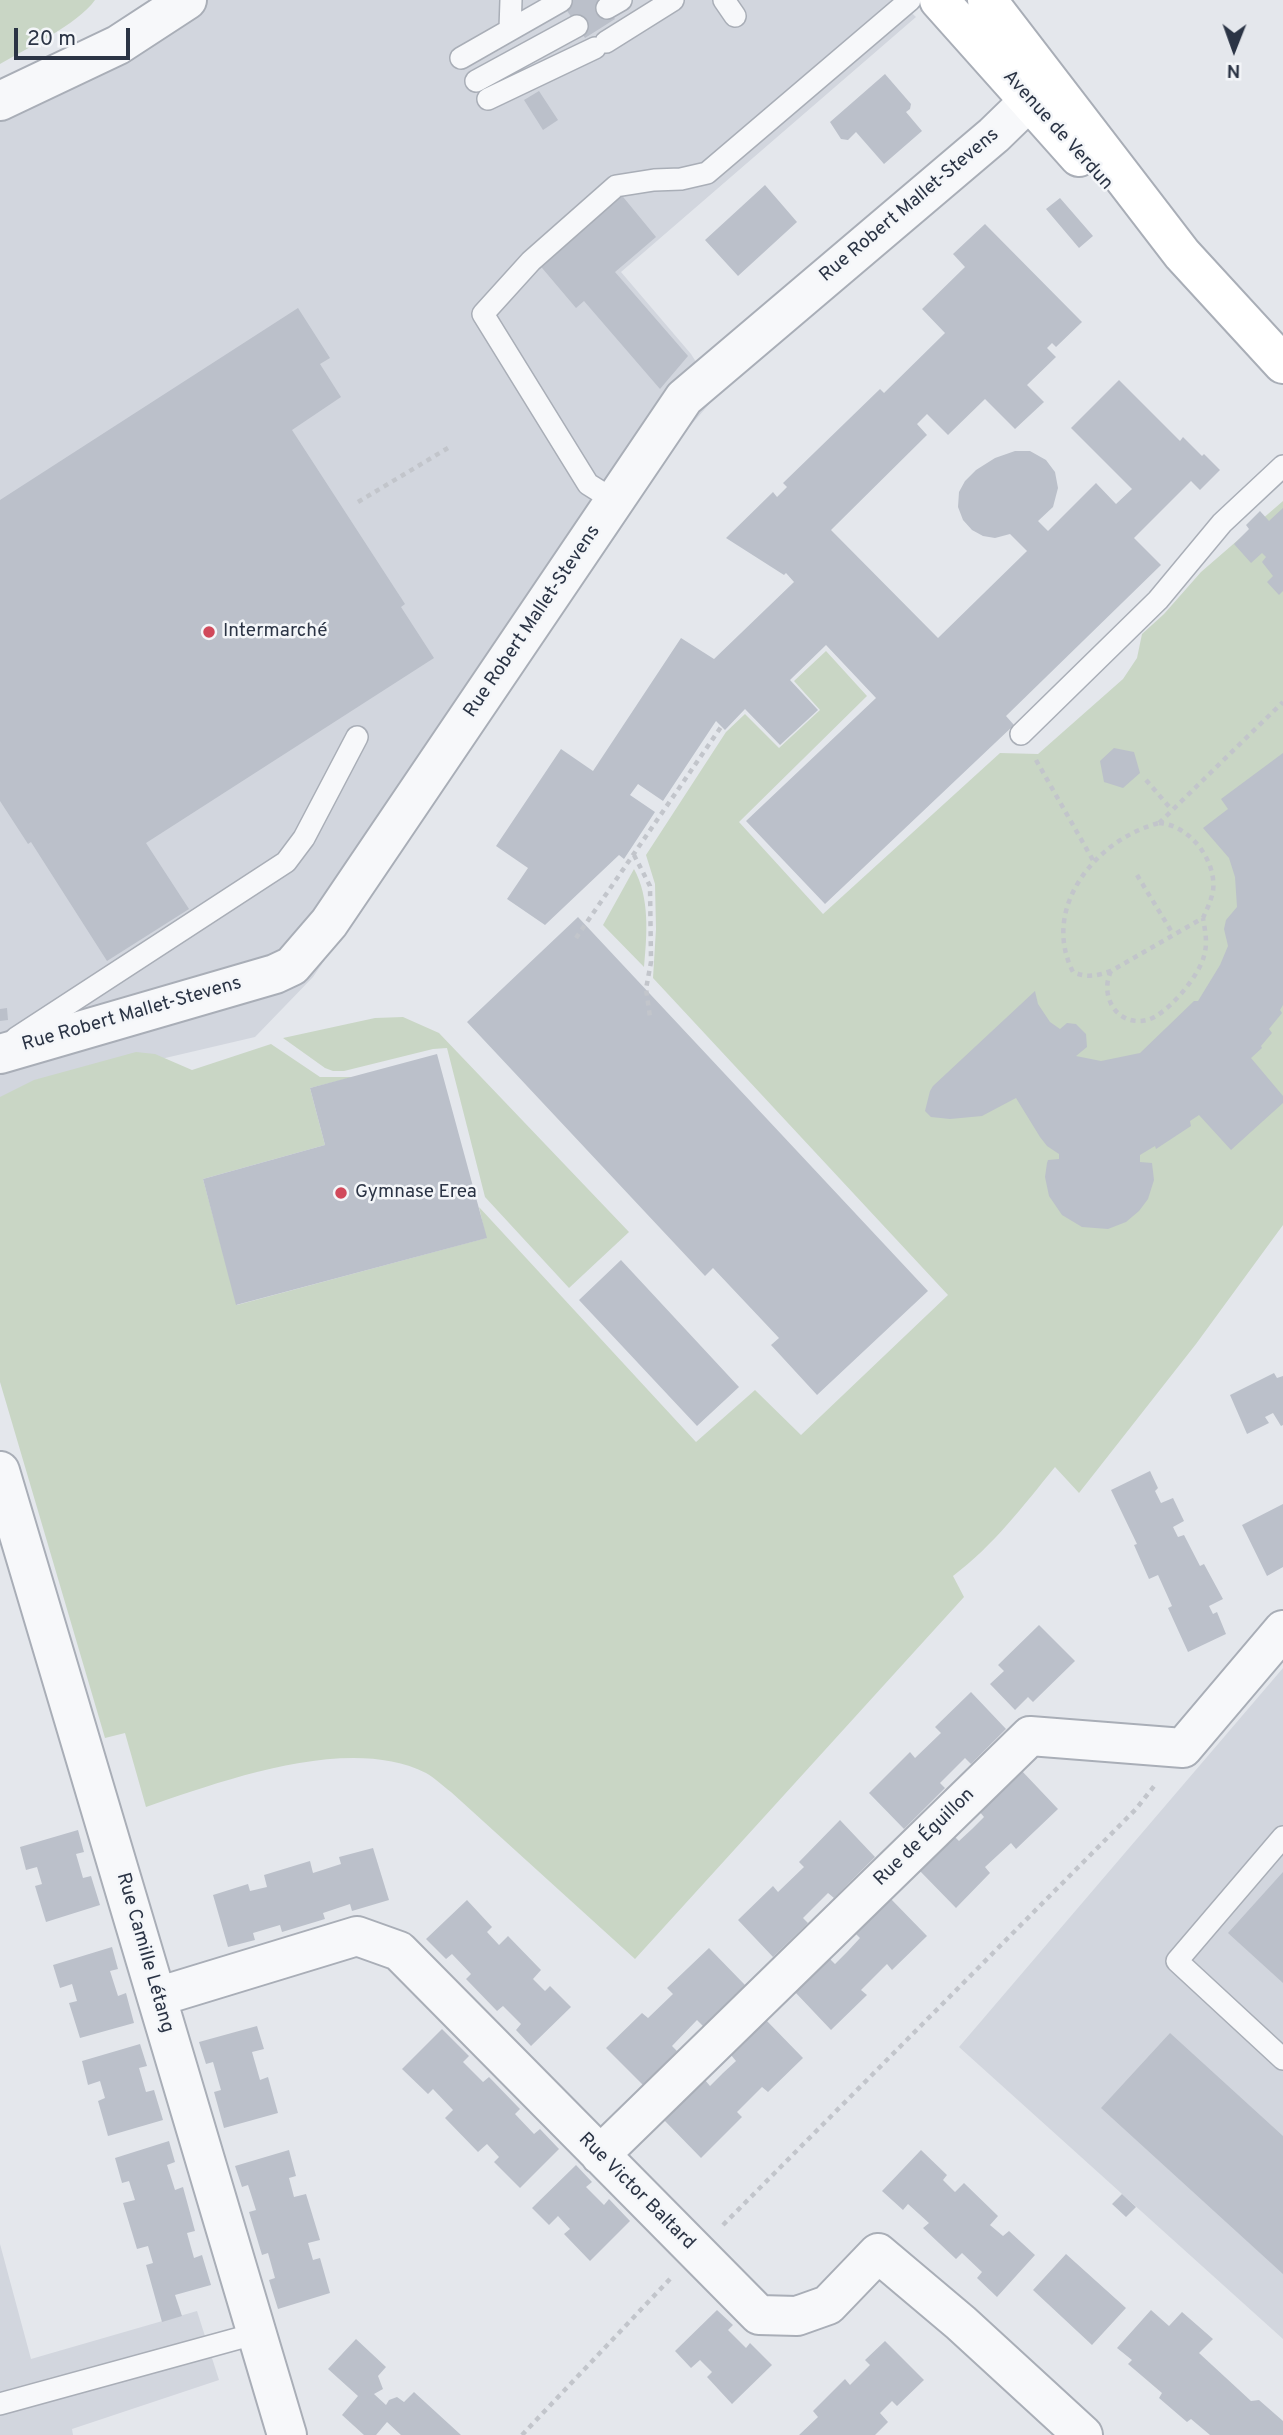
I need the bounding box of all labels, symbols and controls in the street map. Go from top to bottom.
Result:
scale bar [18,14,133,58]
north arrow [1199,14,1269,84]
text: 20 m [27,26,76,53]
text: N [1227,58,1241,82]
street label: Avenue de Verdun [997,66,1117,196]
street label: Rue Robert Mallet-Stevens [816,124,1004,288]
street label: Rue Robert Mallet-Stevens [460,521,606,723]
place label: Intermarché [223,621,328,643]
marker: Intermarché [201,624,217,640]
street label: Rue Robert Mallet-Stevens [20,973,244,1057]
place label: Gymnase Erea [355,1182,477,1204]
marker: Gymnase Erea [333,1185,349,1201]
street label: Rue de Éguillon [870,1784,980,1892]
street label: Rue Camille Létang [110,1870,178,2036]
street label: Rue Victor Baltard [573,2129,699,2255]

